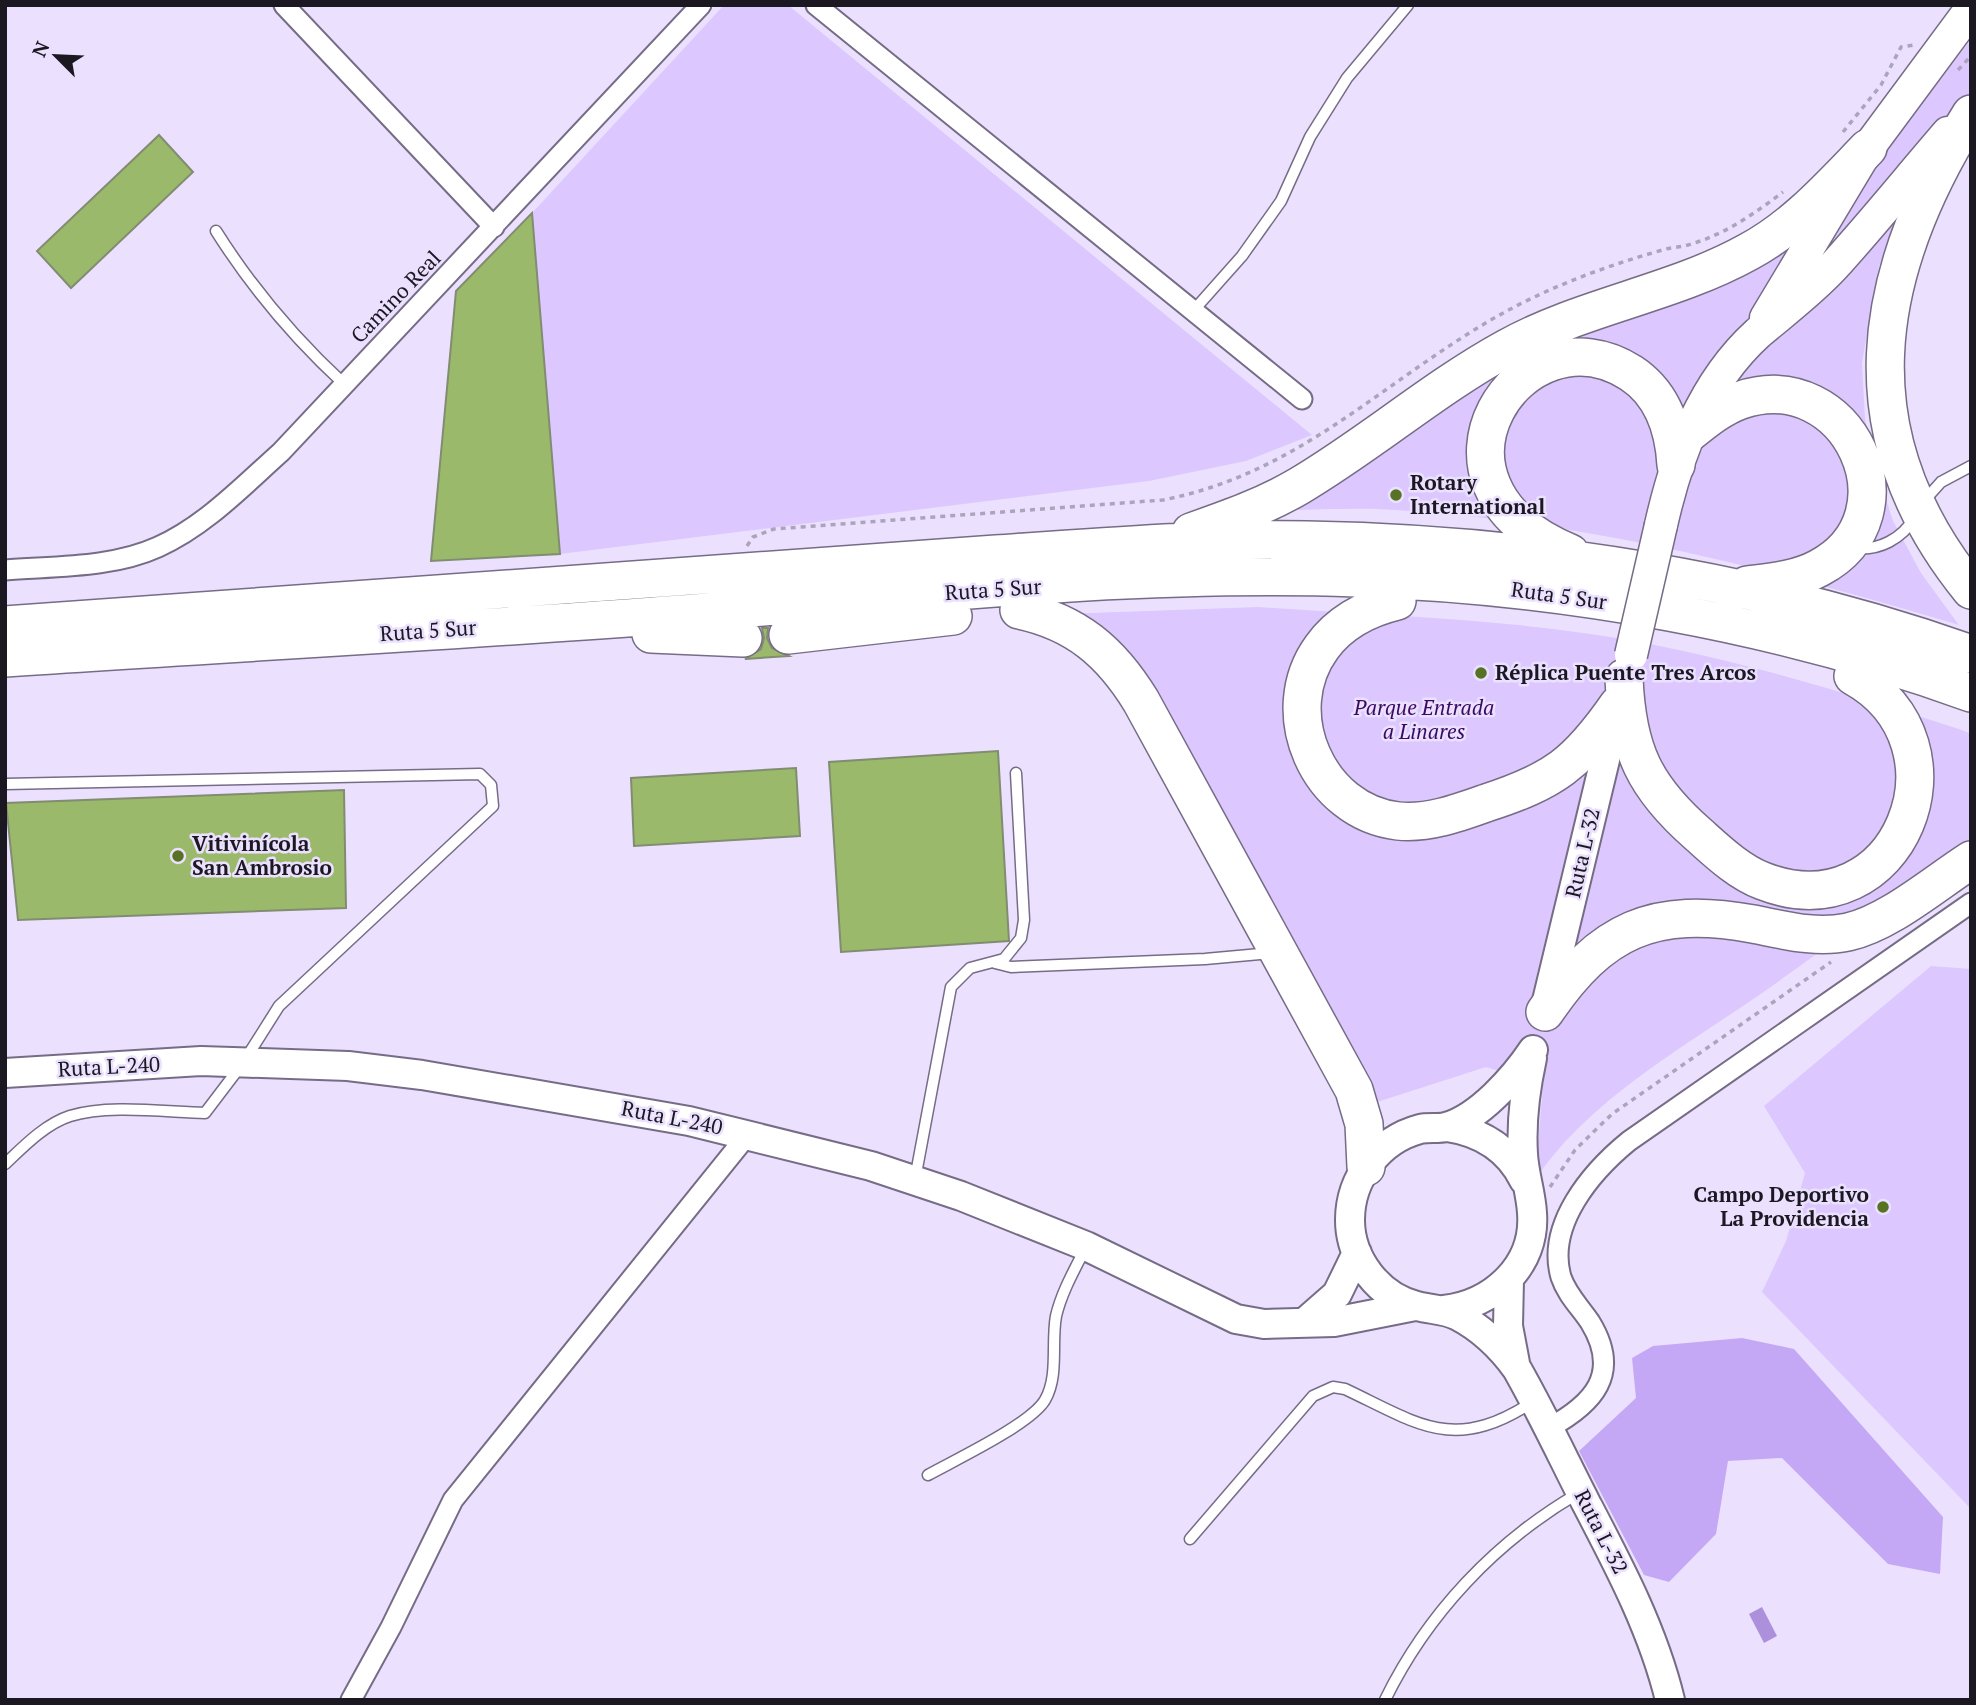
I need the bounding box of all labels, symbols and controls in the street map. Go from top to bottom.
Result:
north arrow [21,21,91,91]
text: N [26,37,55,61]
street label: Camino Real [344,244,446,349]
place label: Rotary International [1410,468,1545,520]
marker: Rotary International [1388,487,1404,503]
street label: Ruta 5 Sur [944,572,1042,606]
street label: Ruta 5 Sur [1509,574,1609,616]
street label: Ruta 5 Sur [379,613,477,647]
place label: Réplica Puente Tres Arcos [1495,658,1756,686]
marker: Réplica Puente Tres Arcos [1473,665,1489,681]
park label: Parque Entrada a Linares [1353,693,1494,745]
street label: Ruta L-32 [1558,805,1606,900]
place label: Vitivinícola San Ambrosio [192,829,332,881]
marker: Vitivinícola San Ambrosio [170,848,186,864]
street label: Ruta L-240 [57,1049,161,1083]
street label: Ruta L-240 [619,1093,725,1141]
place label: Campo Deportivo La Providencia [1693,1180,1869,1232]
marker: Campo Deportivo La Providencia [1875,1199,1891,1215]
street label: Ruta L-32 [1569,1485,1635,1579]

